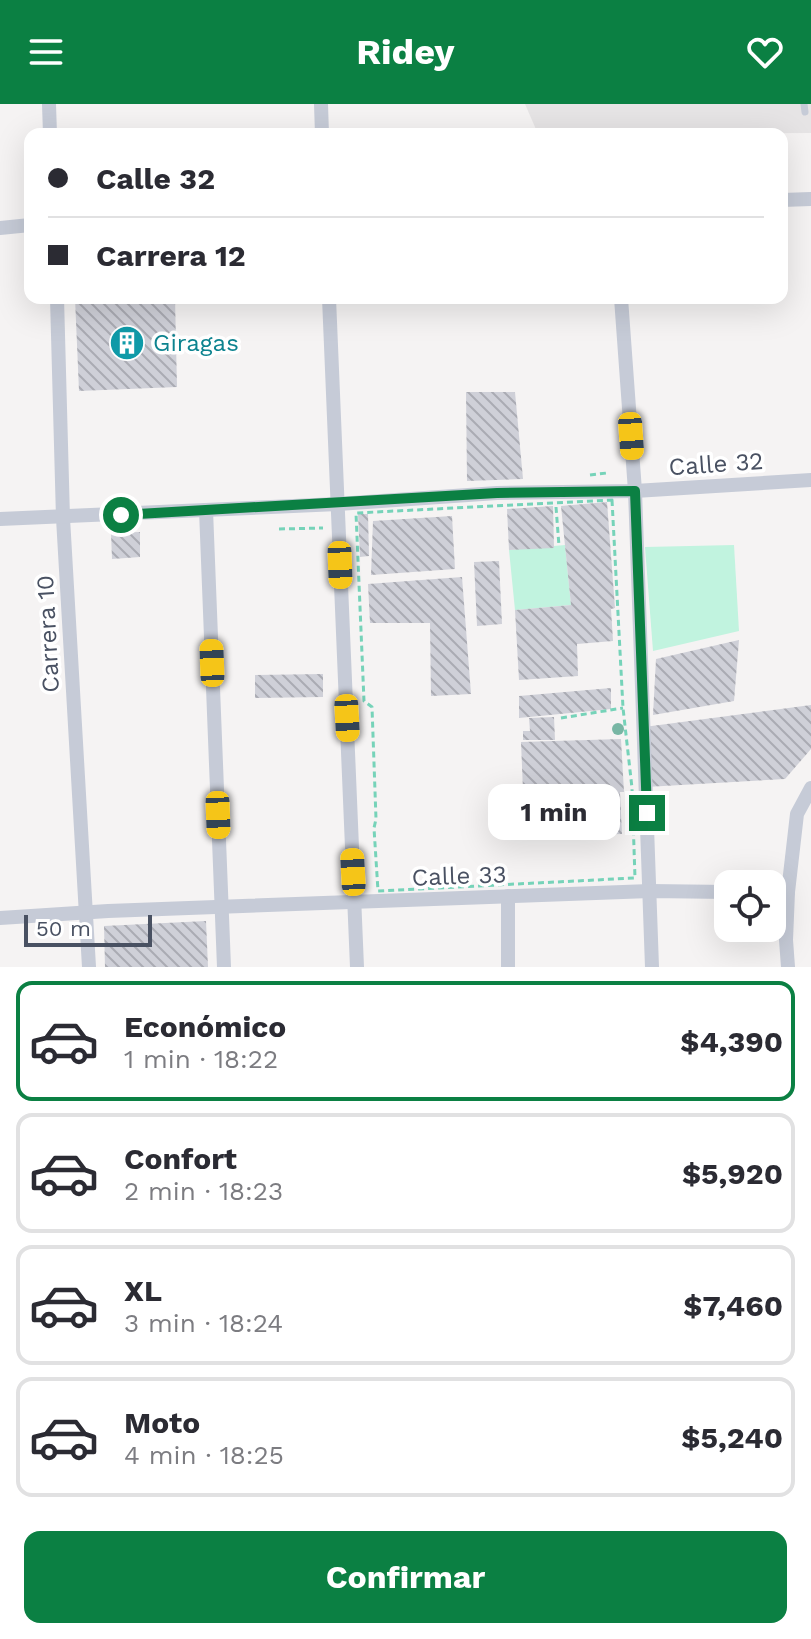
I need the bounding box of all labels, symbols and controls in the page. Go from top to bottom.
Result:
icon: menu [24,30,68,74]
icon: heart [743,30,787,74]
text: Ridey [356,31,455,73]
text: Calle 32 [96,161,215,196]
text: Carrera 12 [96,238,246,273]
building icon: Giragas [108,324,146,362]
place label: Giragas [153,329,239,357]
car [617,411,645,461]
street label: Calle 32 [668,447,764,481]
route start [103,497,139,533]
car [327,541,353,589]
street label: Carrera 10 [31,575,65,693]
car [199,639,225,687]
car [334,693,360,743]
callout: 1 min [487,785,619,841]
car [205,791,231,839]
route end [629,795,665,831]
text: 1 min [521,797,587,827]
car [340,847,366,897]
street label: Calle 33 [411,860,507,892]
map controls [714,870,786,942]
button: locate [714,870,786,942]
scale bar [24,911,152,947]
text: 50 m [36,916,91,941]
icon: car [28,1005,100,1077]
text: Económico [124,1009,286,1044]
text: $4,390 [680,1024,783,1059]
text: 1 min · 18:22 [124,1044,278,1074]
icon: car [28,1137,100,1209]
text: Confort [124,1141,237,1176]
text: $5,920 [682,1156,783,1191]
text: 2 min · 18:23 [124,1176,283,1206]
icon: car [28,1269,100,1341]
text: XL [124,1273,162,1308]
text: $7,460 [683,1288,783,1323]
text: 3 min · 18:24 [124,1308,283,1338]
icon: car [28,1401,100,1473]
text: Moto [124,1405,200,1440]
text: $5,240 [681,1420,783,1455]
text: 4 min · 18:25 [124,1440,284,1470]
button: Confirmar [24,1531,787,1623]

